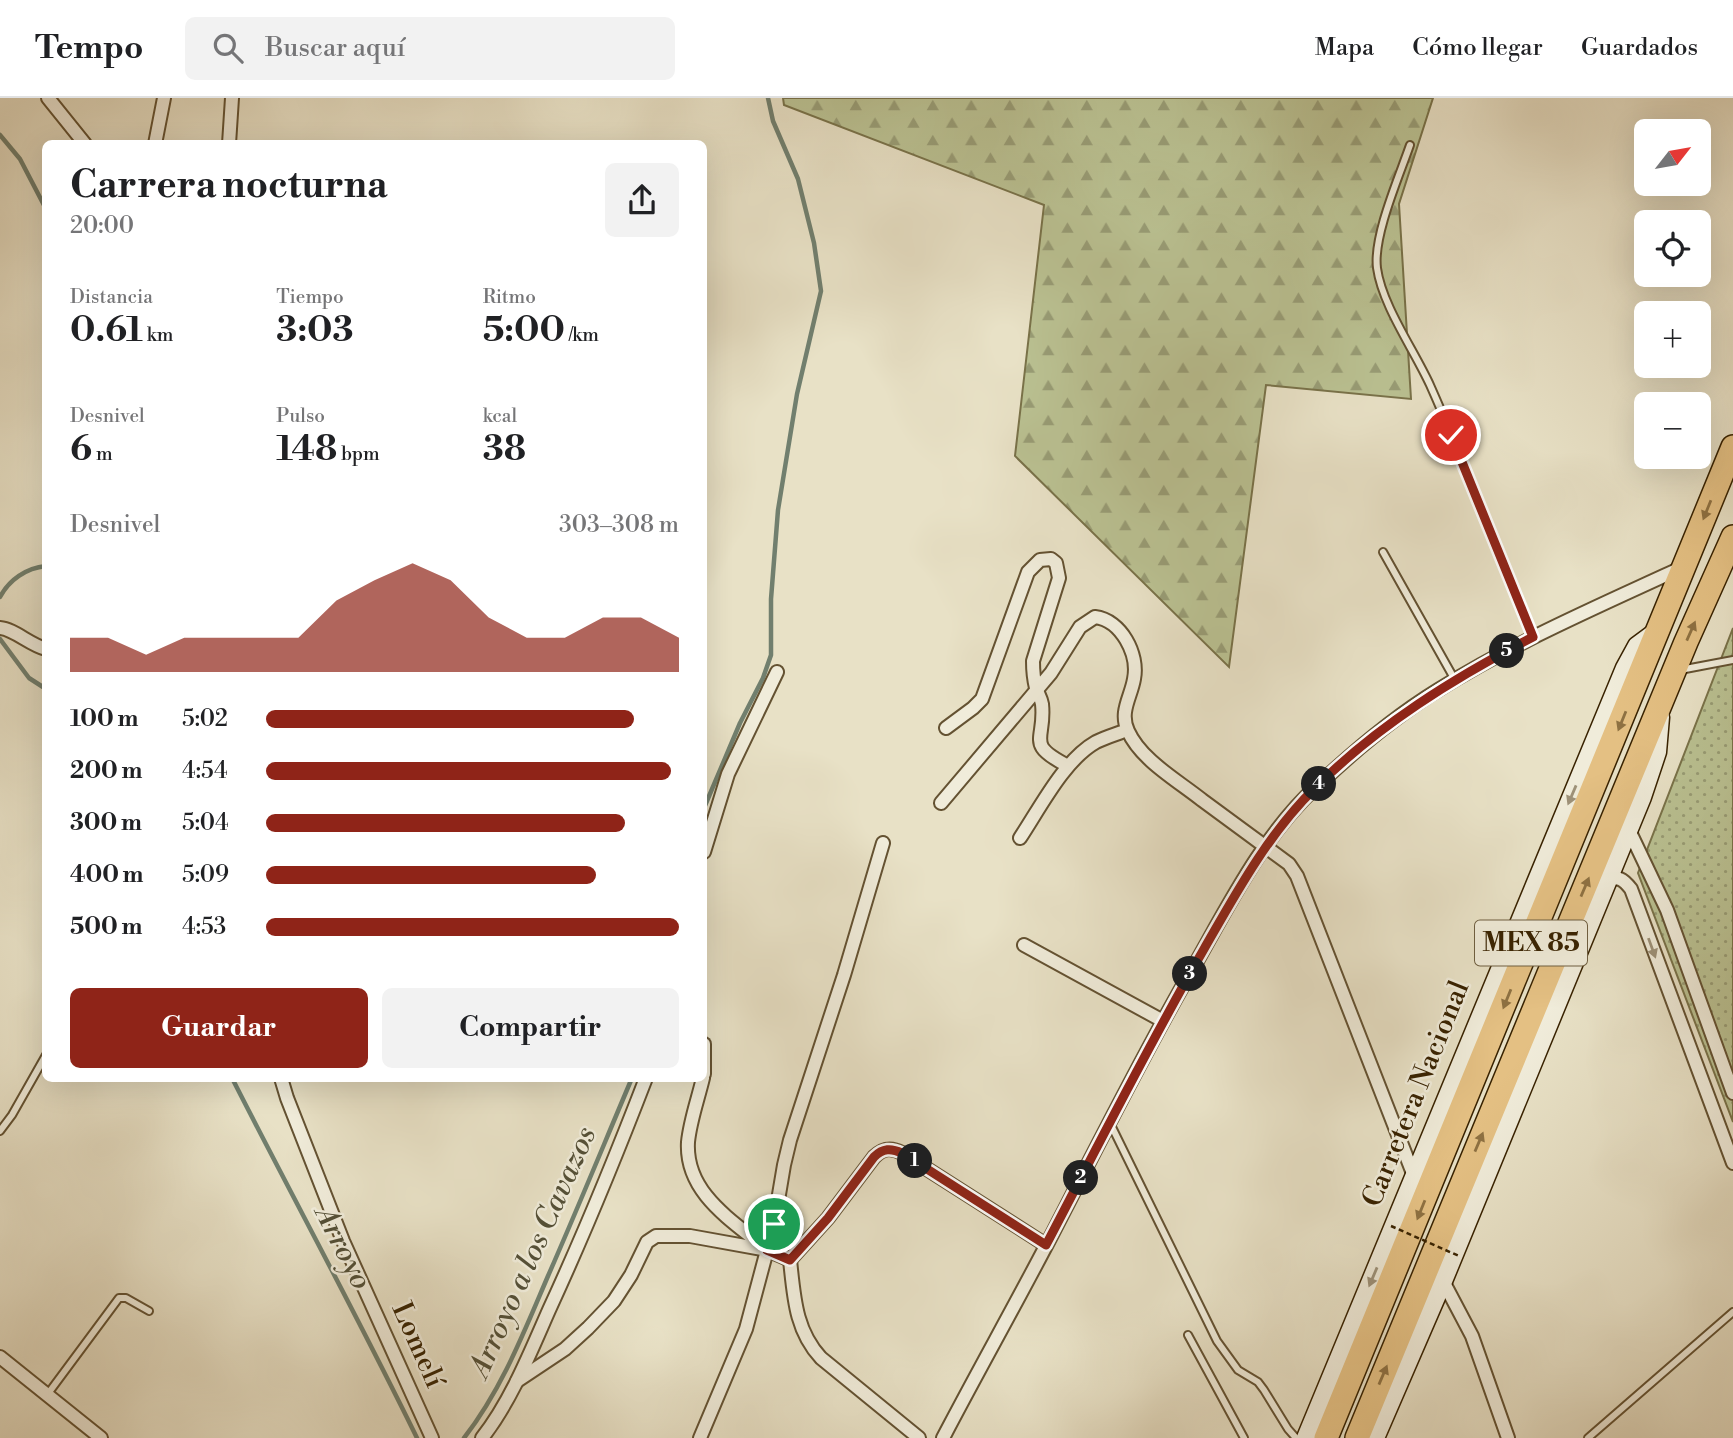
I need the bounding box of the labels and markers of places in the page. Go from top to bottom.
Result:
pin [1421,405,1481,465]
pin: 5 [1490,634,1524,668]
pin: 4 [1302,766,1336,802]
pin: 3 [1172,956,1208,992]
pin: 1 [898,1144,932,1178]
pin: 2 [1064,1160,1098,1196]
pin [744,1194,804,1254]

